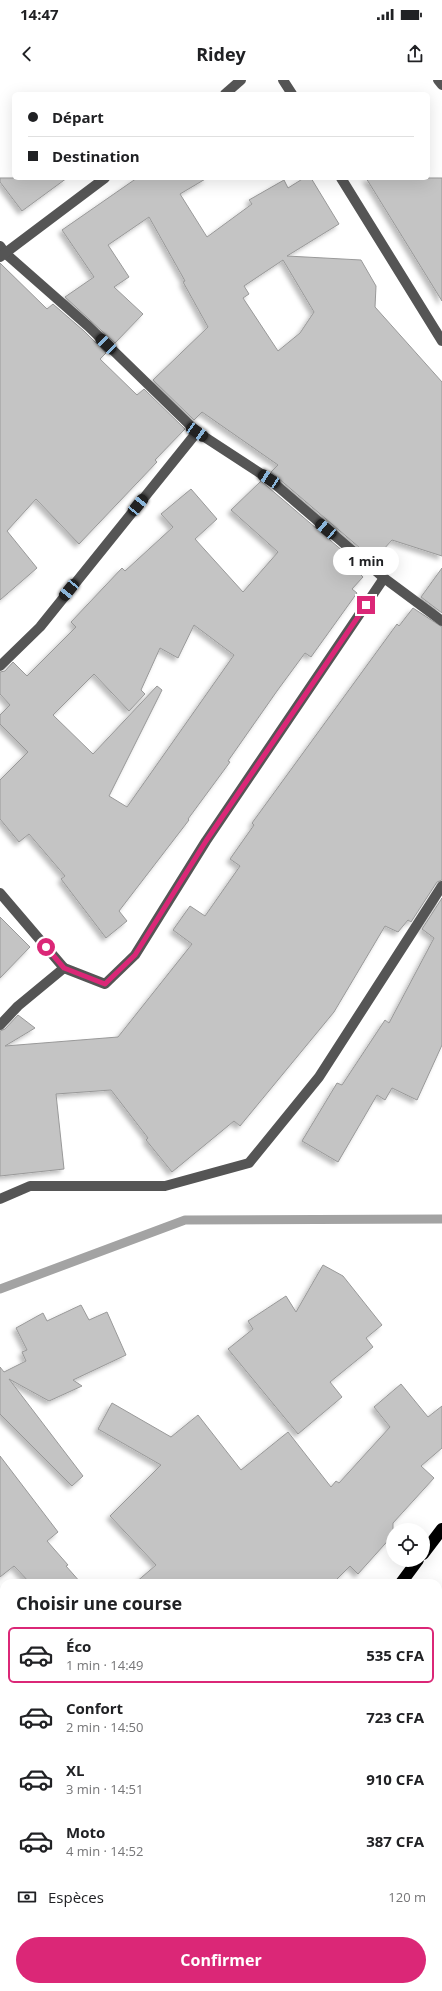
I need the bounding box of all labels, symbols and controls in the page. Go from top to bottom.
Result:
text: 14:47 [20,4,59,24]
text: Ridey [196,42,246,66]
icon: back [16,43,38,65]
icon: share [404,43,426,65]
text: Départ [52,107,104,127]
text: Destination [52,146,140,166]
car [93,331,119,357]
car [184,420,210,444]
car [256,467,282,491]
car [126,492,150,518]
car [313,517,339,541]
callout: 1 min [333,547,399,575]
text: 1 min [348,552,384,570]
car [57,577,81,603]
route end [357,596,375,614]
route start [37,938,55,956]
map controls [386,1523,430,1567]
button: locate [386,1523,430,1567]
text: Choisir une course [16,1591,182,1615]
text: Éco [66,1636,91,1656]
icon: car [18,1637,54,1673]
text: 535 CFA [366,1645,424,1665]
text: 1 min · 14:49 [66,1656,143,1674]
text: Confort [66,1698,123,1718]
icon: car [18,1699,54,1735]
text: 723 CFA [366,1707,424,1727]
text: 2 min · 14:50 [66,1718,143,1736]
text: XL [66,1760,84,1780]
icon: car [18,1761,54,1797]
text: 910 CFA [366,1769,424,1789]
text: 3 min · 14:51 [66,1780,143,1798]
text: Moto [66,1822,105,1842]
icon: car [18,1823,54,1859]
text: 387 CFA [366,1831,424,1851]
text: 4 min · 14:52 [66,1842,143,1860]
icon: cash [16,1886,38,1908]
text: Espèces [48,1887,104,1907]
text: 120 m [388,1888,426,1906]
button: Confirmer [16,1937,426,1983]

